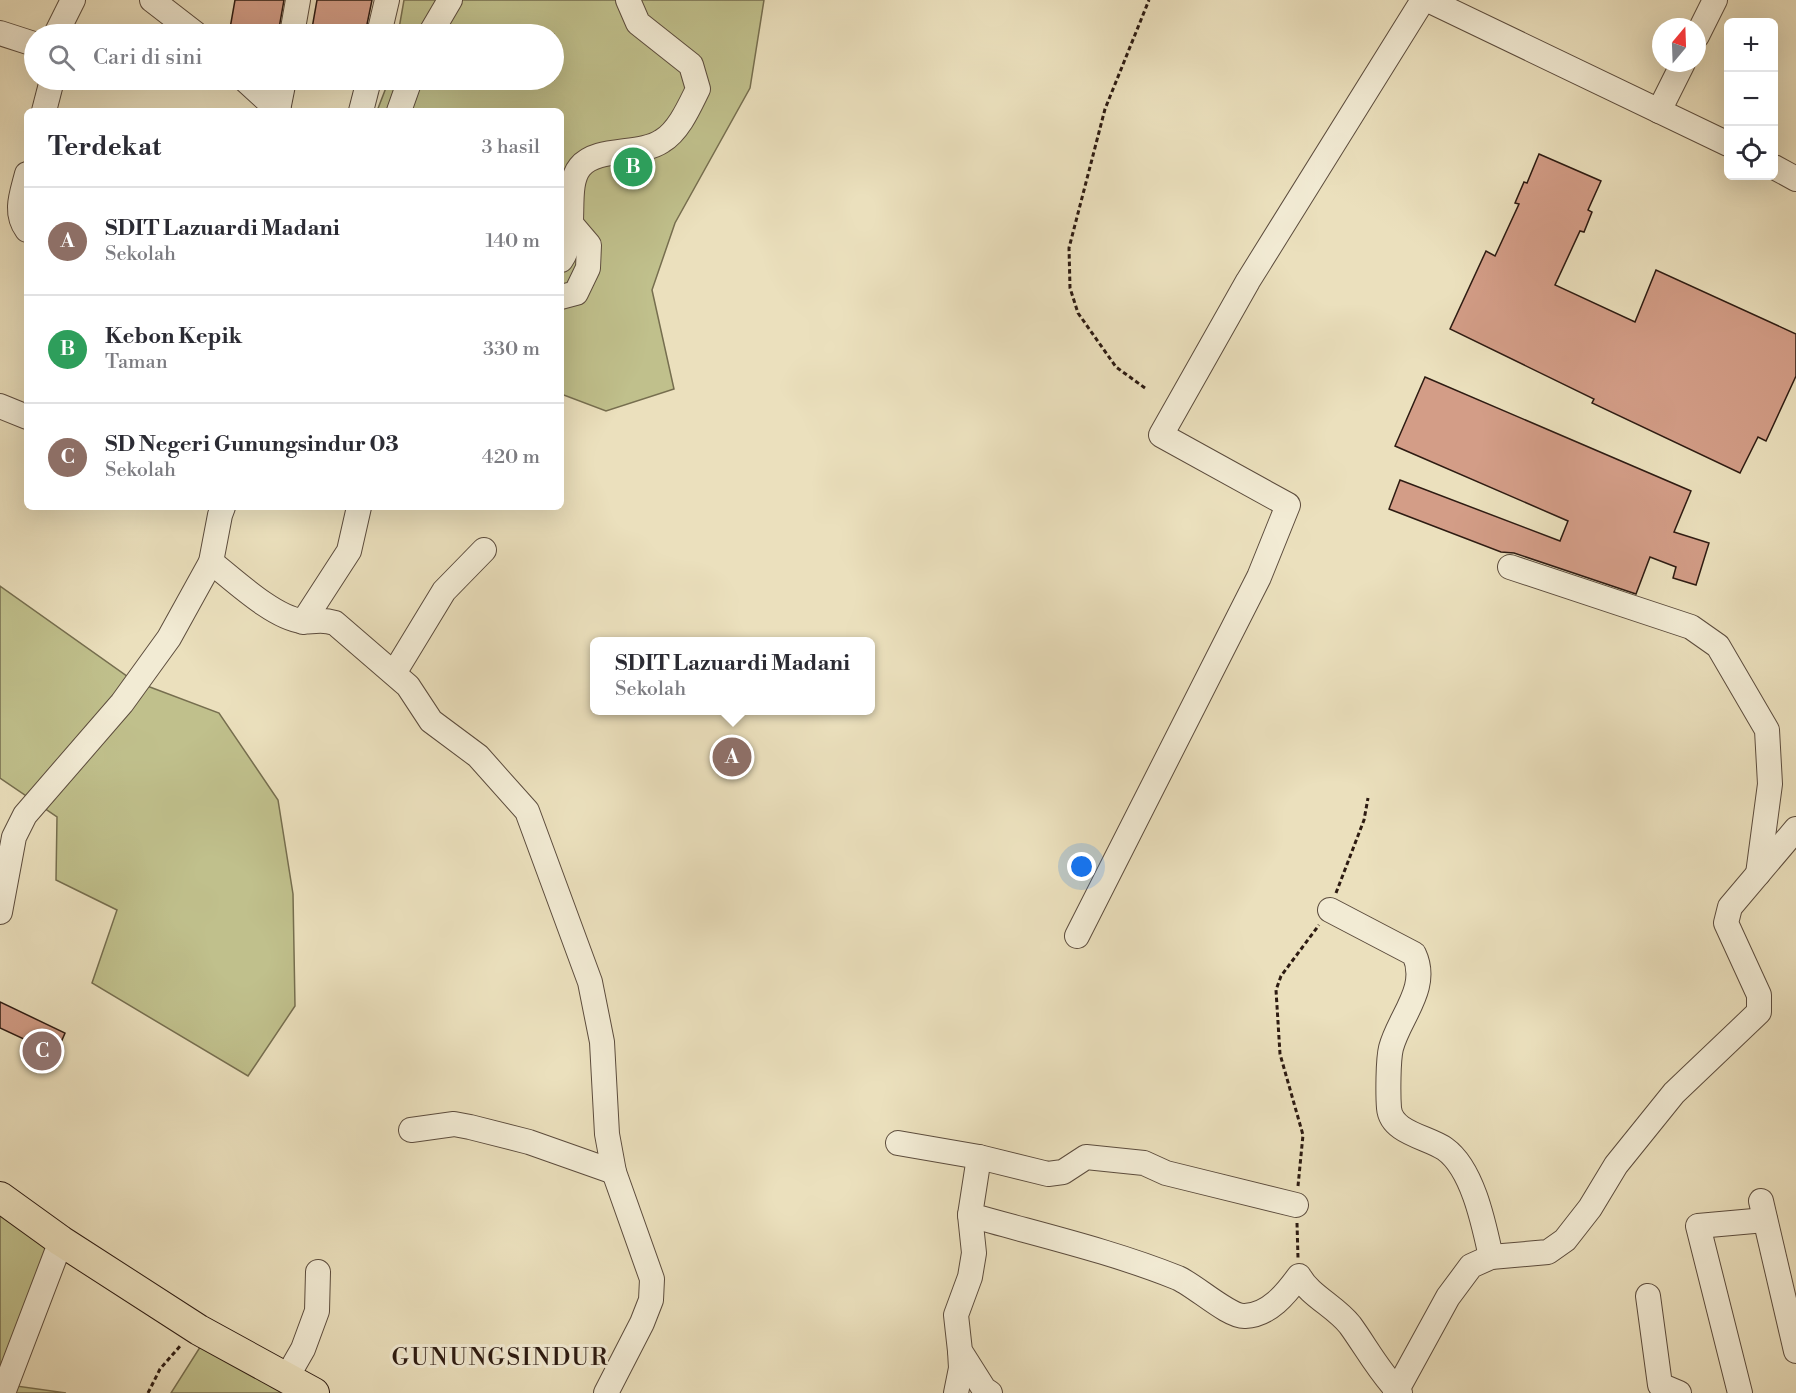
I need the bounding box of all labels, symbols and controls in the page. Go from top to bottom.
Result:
north arrow [1652,18,1706,72]
map controls [1724,18,1778,180]
button: + [1724,18,1778,72]
search box [24,24,564,90]
icon: search [45,41,78,74]
text: Cari di sini [93,44,203,71]
button: − [1724,72,1778,126]
button: locate [1724,126,1778,180]
text: Terdekat [48,131,161,163]
text: 3 hasil [482,135,540,160]
pin: B [614,144,652,190]
text: SDIT Lazuardi Madani [105,215,340,242]
text: A [60,229,75,254]
text: 140 m [485,229,540,254]
text: Sekolah [105,242,176,267]
text: Kebon Kepik [105,323,242,350]
text: B [60,337,75,362]
text: 330 m [483,337,540,362]
text: Taman [105,350,168,375]
text: SD Negeri Gunungsindur 03 [105,431,399,458]
text: C [60,445,75,470]
text: 420 m [482,445,540,470]
text: Sekolah [105,458,176,483]
popup [590,637,875,715]
text: SDIT Lazuardi Madani [615,650,850,677]
text: Sekolah [615,677,686,702]
pin: A [712,734,752,780]
your location [1067,852,1096,881]
pin: C [22,1028,62,1074]
district label: GUNUNGSINDUR [391,1343,609,1373]

